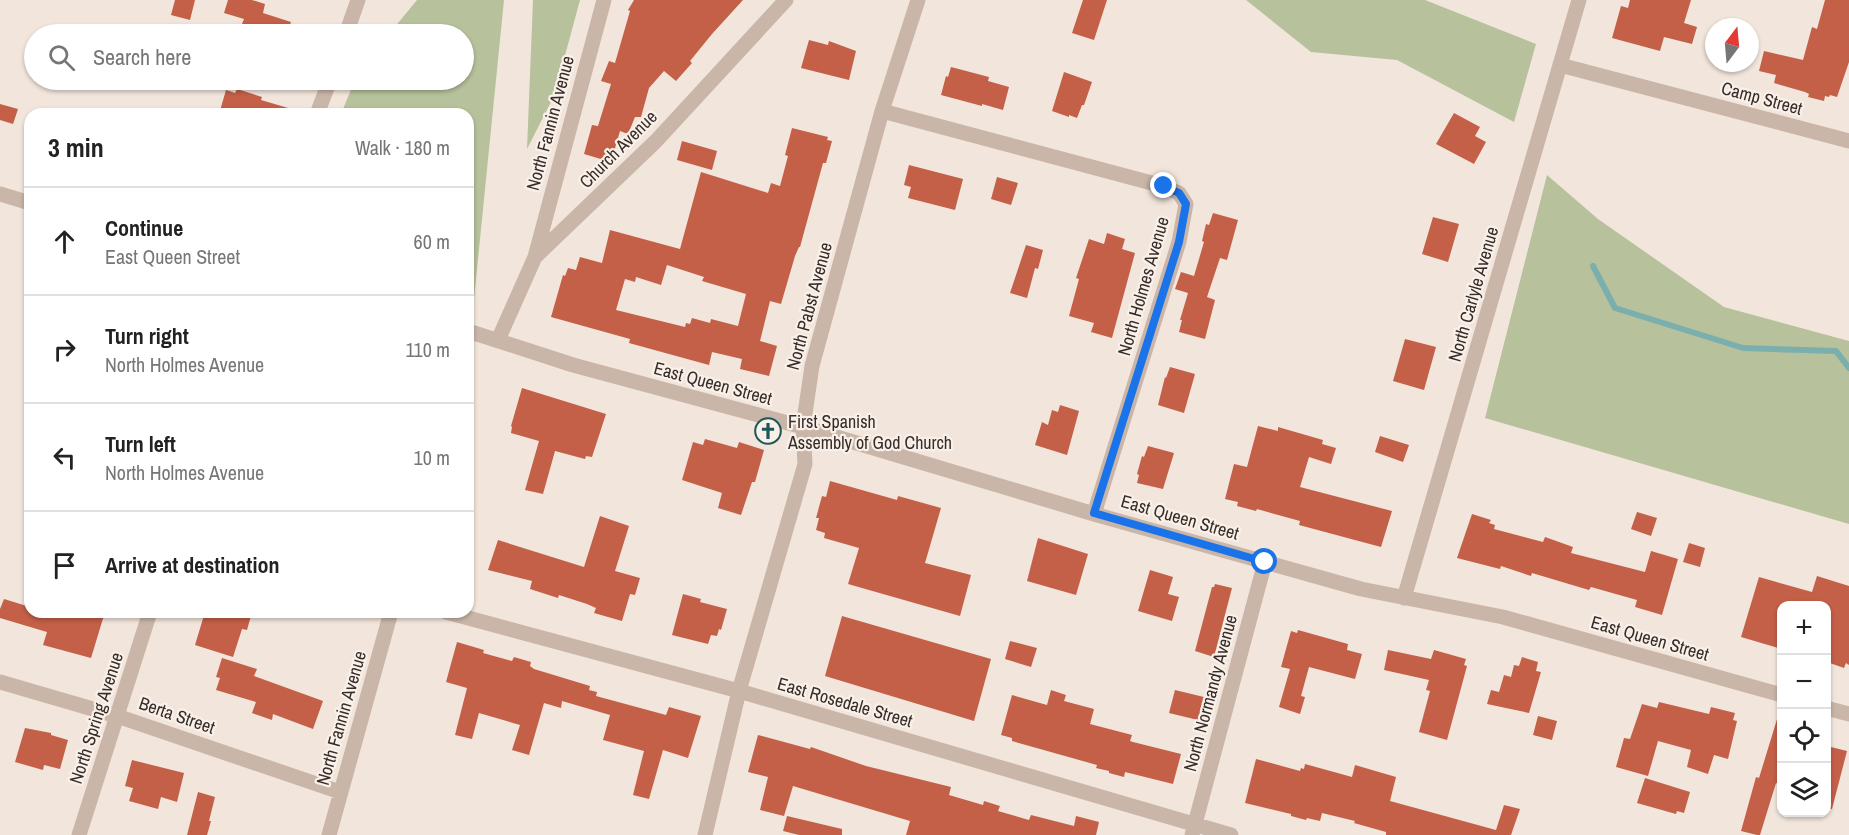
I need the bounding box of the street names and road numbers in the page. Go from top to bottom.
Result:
street label: North Fannin Avenue [520,53,580,193]
street label: Camp Street [1719,75,1805,121]
street label: Church Avenue [574,105,662,193]
street label: North Holmes Avenue [1111,214,1175,358]
street label: North Carlyle Avenue [1442,224,1504,364]
street label: North Pabst Avenue [780,239,838,373]
street label: East Queen Street [651,355,775,411]
street label: East Queen Street [1118,488,1242,546]
street label: East Queen Street [1588,609,1712,667]
street label: North Normandy Avenue [1177,612,1243,774]
street label: North Fannin Avenue [310,648,372,788]
street label: North Spring Avenue [63,649,129,787]
street label: East Rosedale Street [775,671,915,733]
street label: Berta Street [136,690,218,740]

